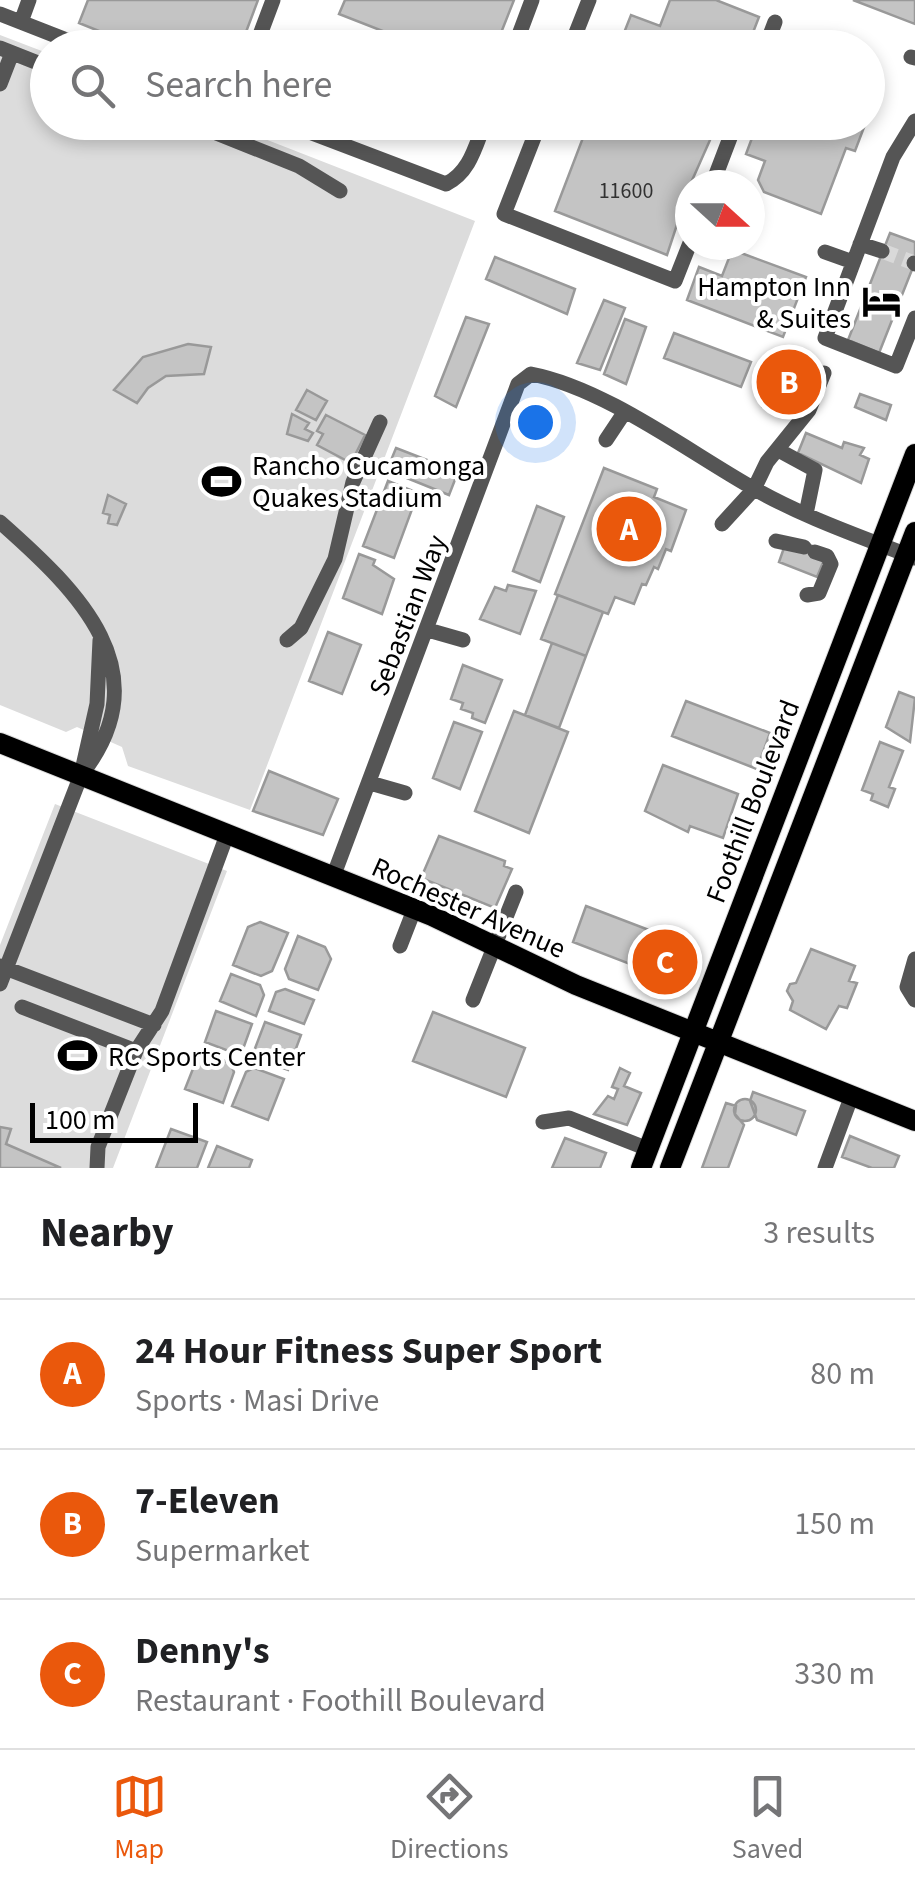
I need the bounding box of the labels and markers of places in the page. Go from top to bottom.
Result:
place label: Hampton Inn & Suites [697,267,851,339]
hotel icon: Hampton Inn & Suites [860,281,902,323]
pin: B [756,344,822,420]
place label: Rancho Cucamonga Quakes Stadium [252,446,485,518]
sports icon: Rancho Cucamonga Quakes Stadium [201,460,243,502]
pin: A [596,492,662,566]
pin: C [632,924,698,1000]
sports icon: RC Sports Center [57,1035,99,1077]
place label: RC Sports Center [108,1037,306,1077]

